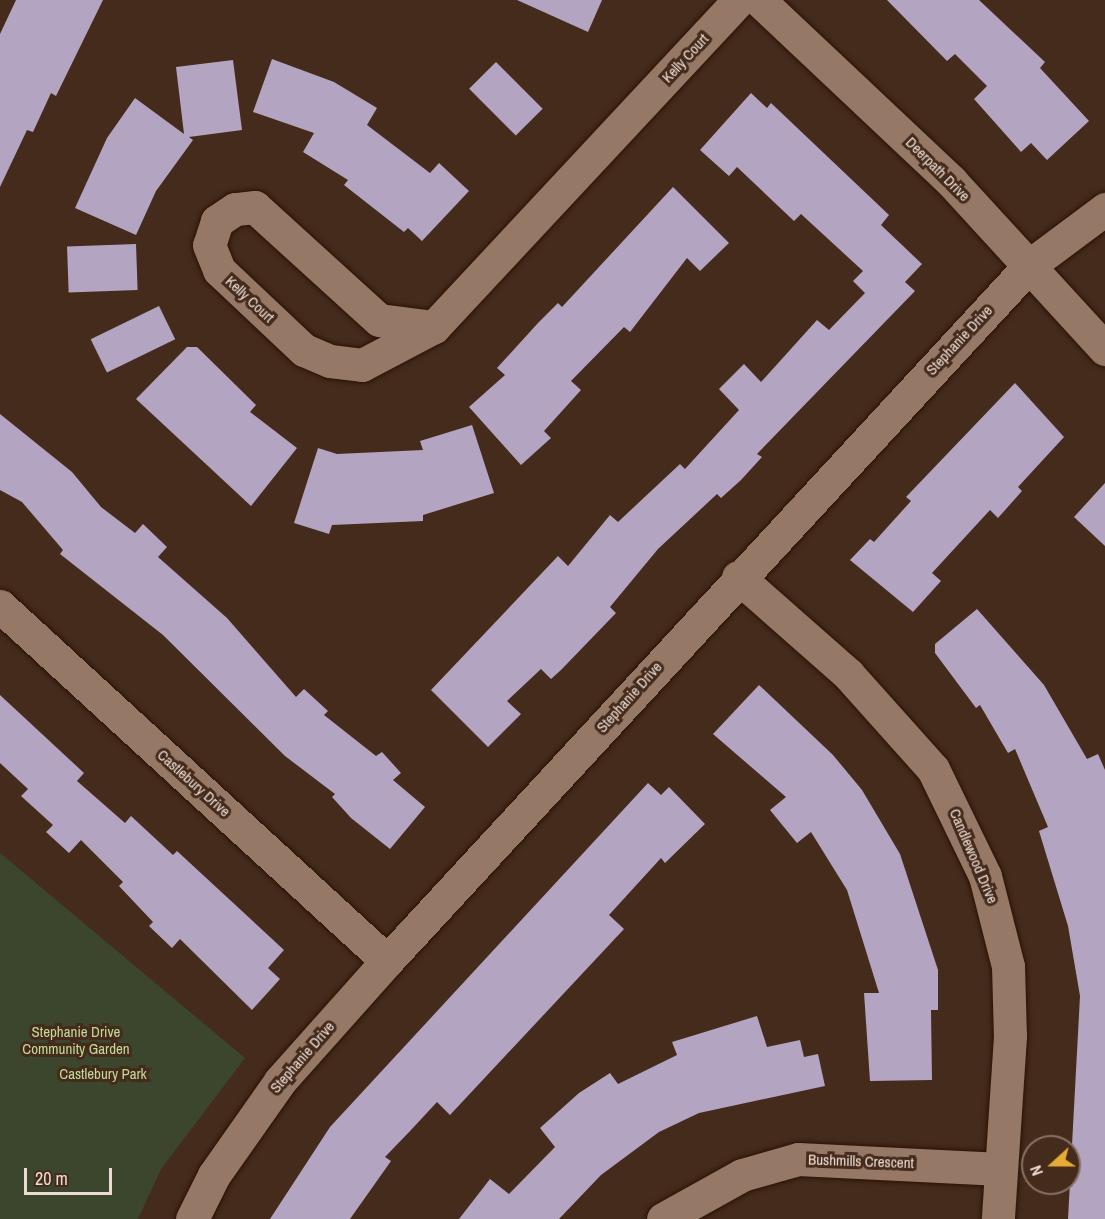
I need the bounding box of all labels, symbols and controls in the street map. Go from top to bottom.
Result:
street label: Kelly Court [658,30,712,86]
street label: Deerpath Drive [902,133,974,205]
street label: Kelly Court [222,272,278,326]
street label: Stephanie Drive [922,301,996,379]
street label: Stephanie Drive [593,658,665,736]
street label: Castlebury Drive [154,746,234,820]
street label: Candlewood Drive [946,806,1002,906]
street label: Stephanie Drive [266,1018,338,1096]
park label: Stephanie Drive Community Garden [22,1022,130,1057]
park label: Castlebury Park [59,1065,147,1083]
north arrow [1021,1135,1081,1195]
street label: Bushmills Crescent [808,1150,914,1172]
scale bar [27,1156,116,1194]
text: N [1024,1162,1048,1179]
text: 20 m [35,1166,68,1191]

